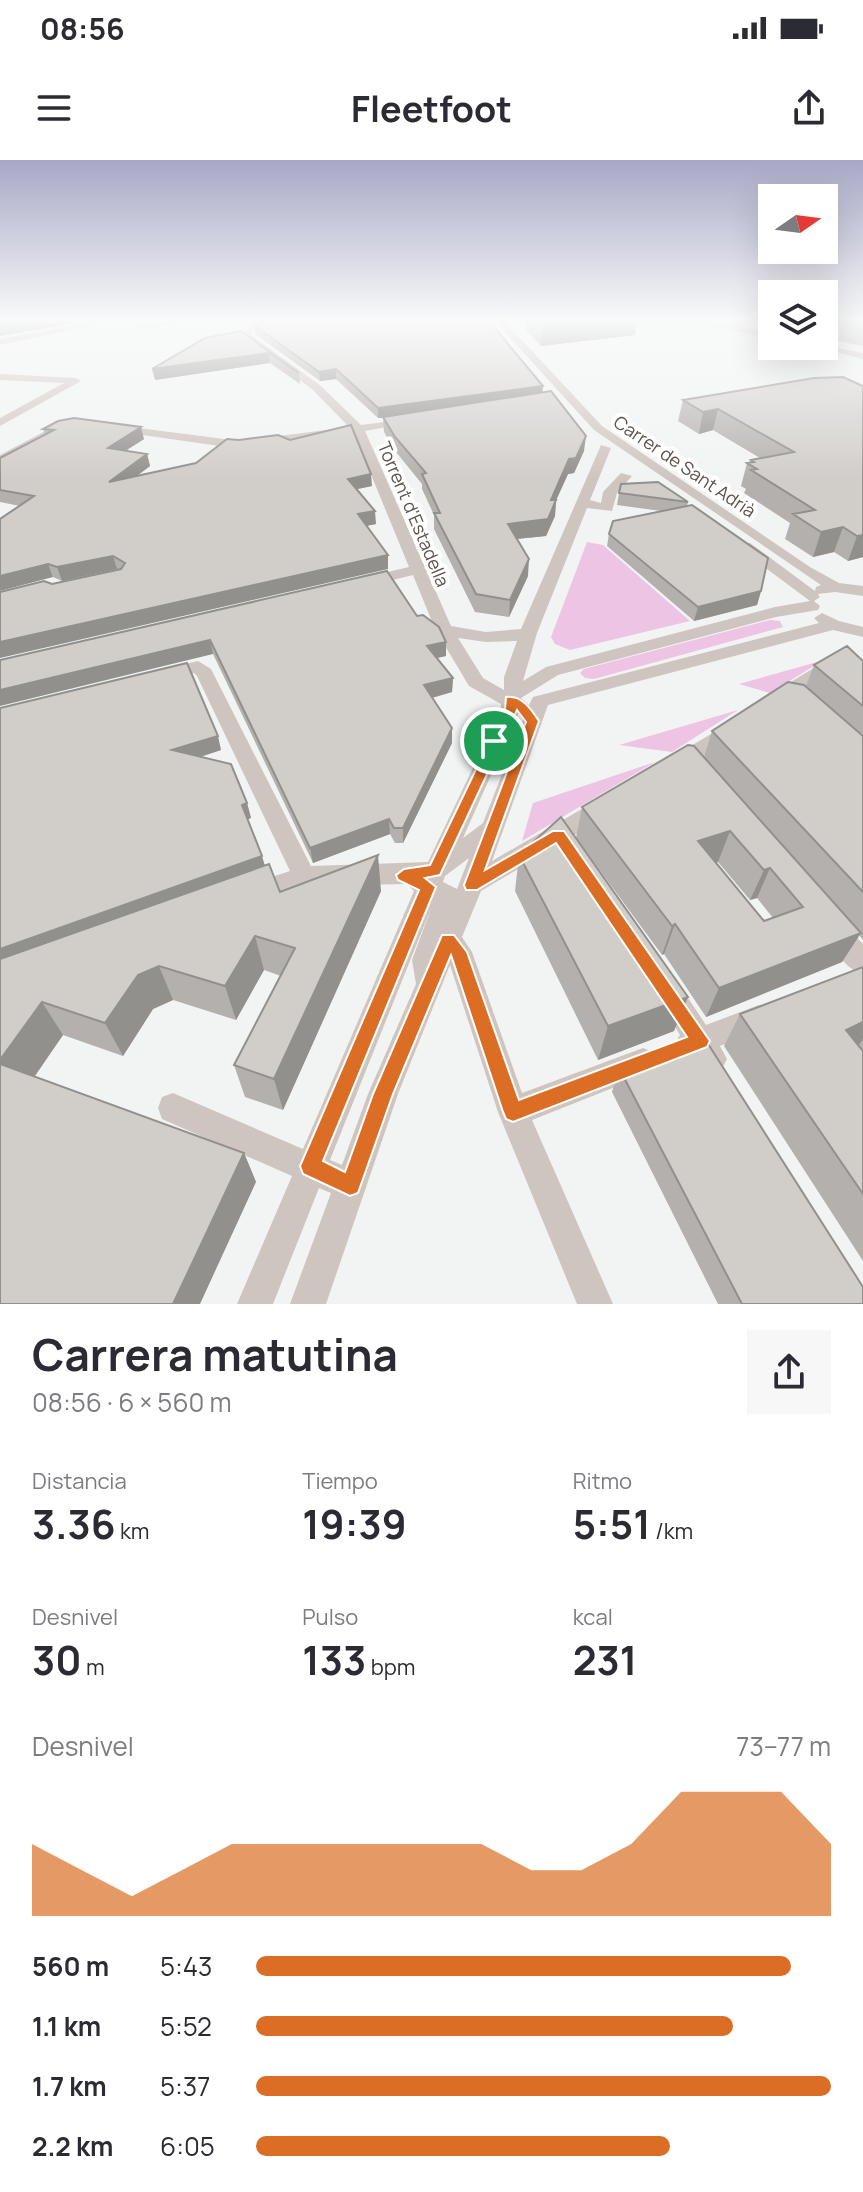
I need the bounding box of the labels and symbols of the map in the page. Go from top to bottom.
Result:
north arrow [758,184,838,264]
street label: Carrer de Sant Adrià [609,410,761,522]
street label: Torrent d'Estadella [373,438,455,590]
pin [460,707,528,775]

